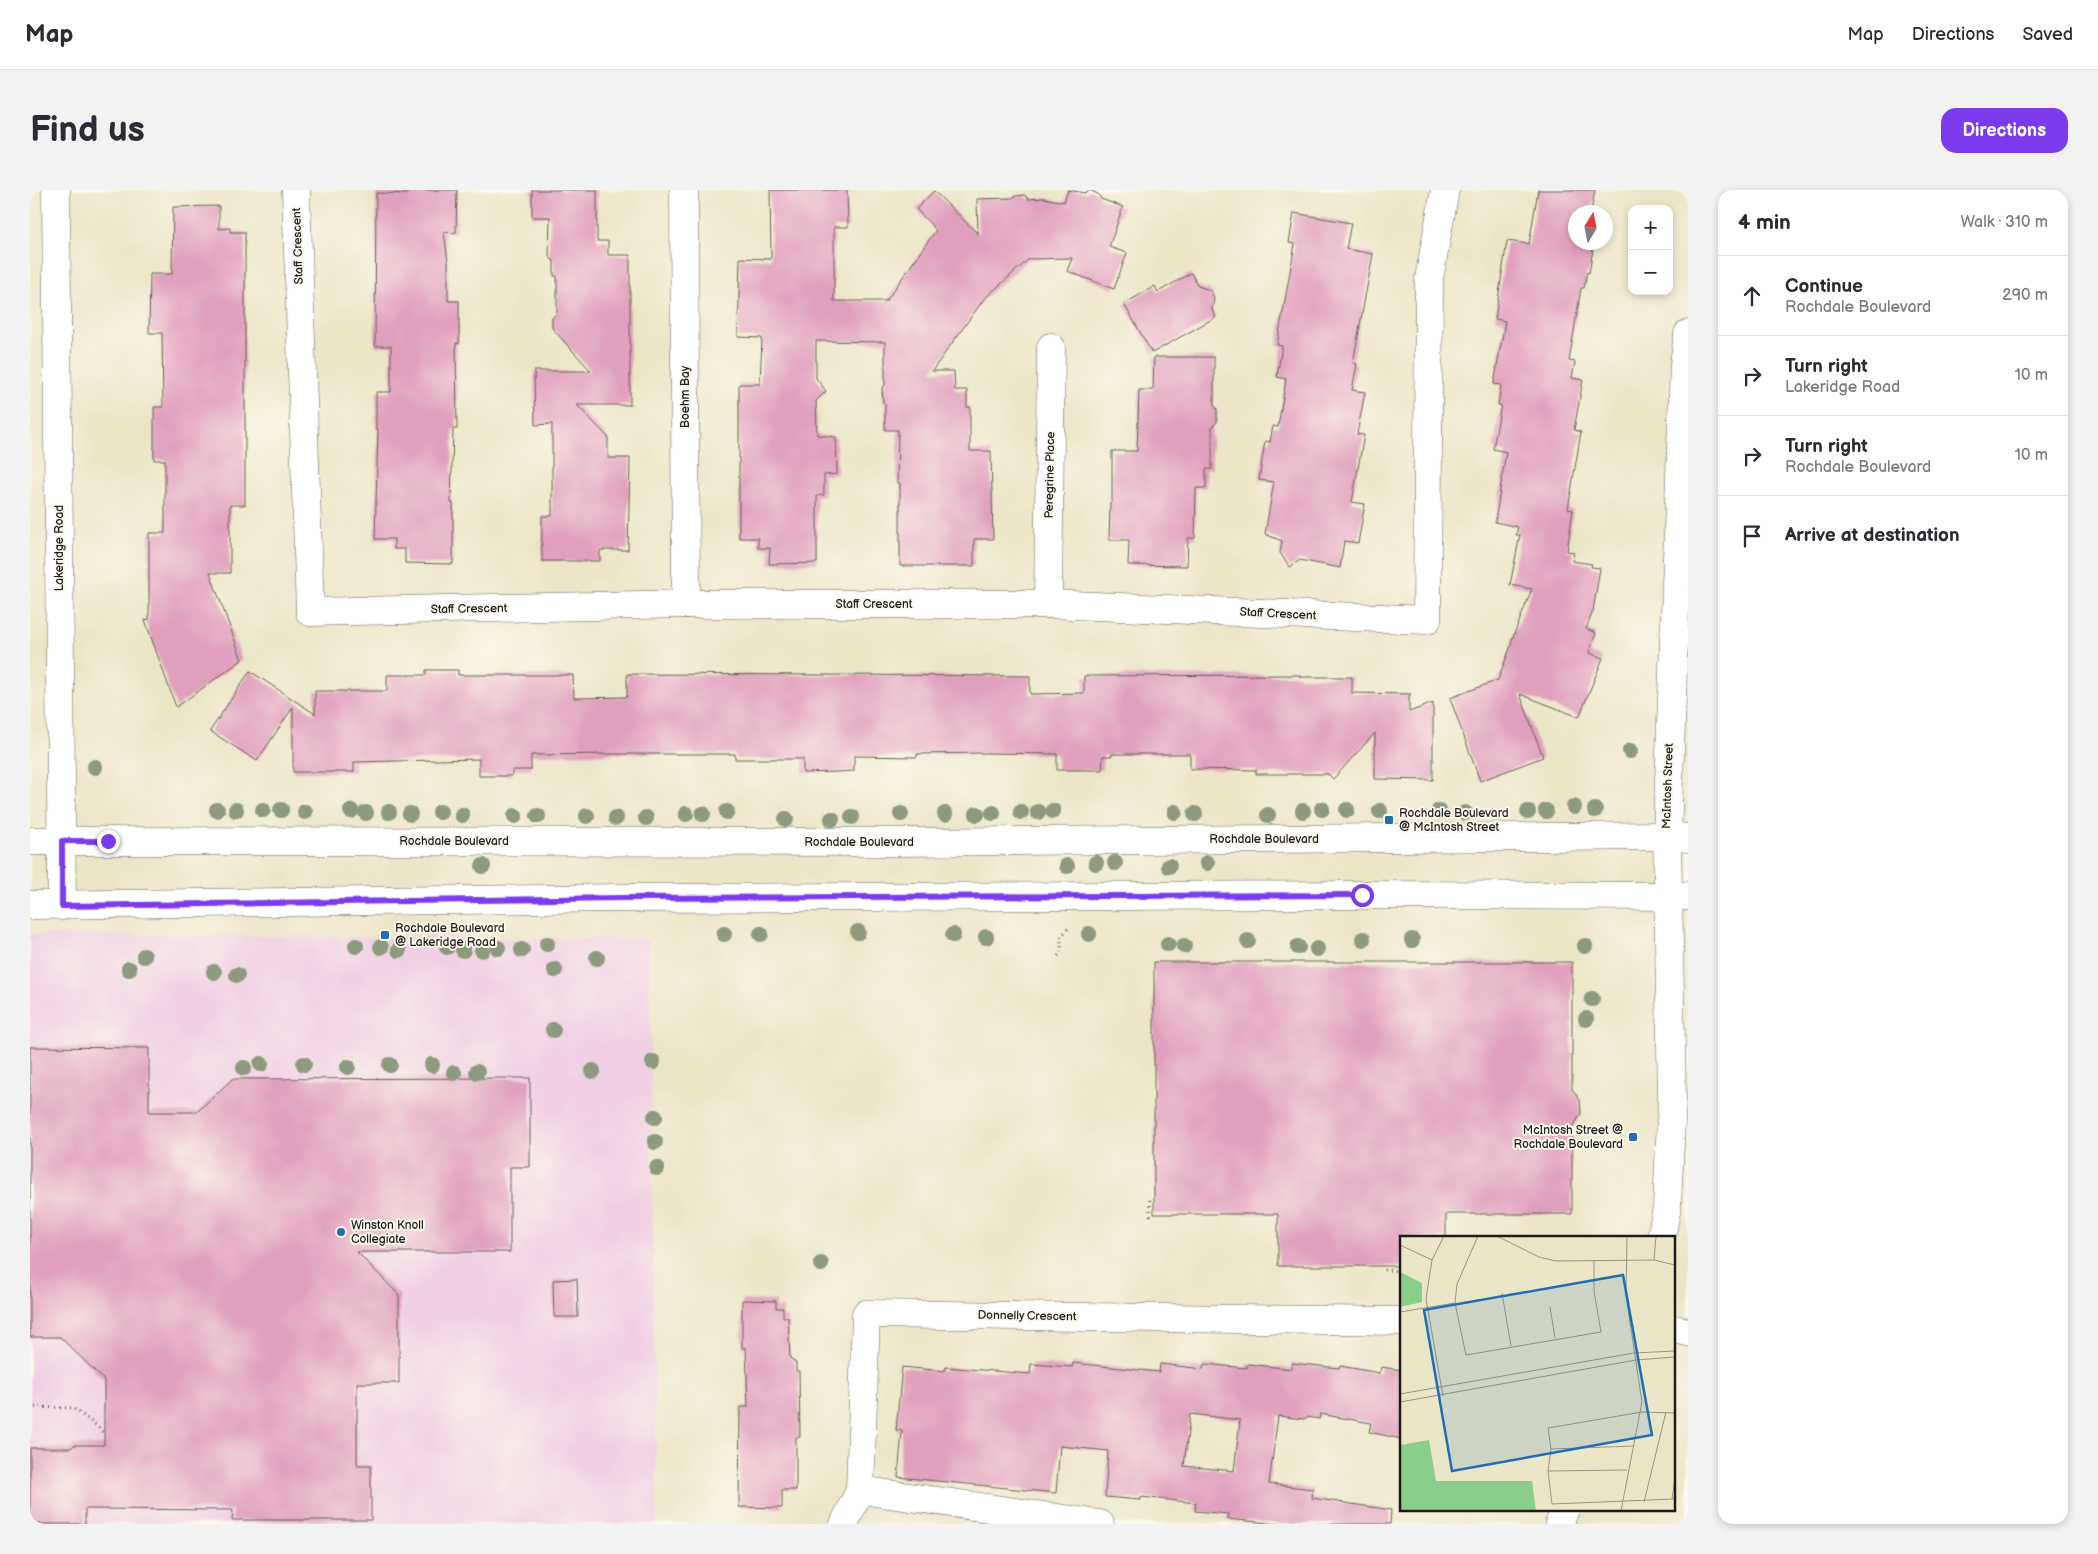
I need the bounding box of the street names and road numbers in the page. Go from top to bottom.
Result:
street label: Staff Crescent [289,207,307,285]
street label: Boehm Bay [678,365,693,428]
street label: Peregrine Place [1042,431,1058,519]
street label: Lakeridge Road [52,505,67,591]
street label: Staff Crescent [836,597,913,612]
street label: Staff Crescent [430,601,508,617]
street label: Staff Crescent [1239,605,1317,624]
street label: McIntosh Street [1659,743,1677,829]
street label: Rochdale Boulevard [1209,832,1319,847]
street label: Rochdale Boulevard [399,834,509,849]
street label: Rochdale Boulevard [804,835,914,850]
street label: Donnelly Crescent [977,1308,1077,1324]

